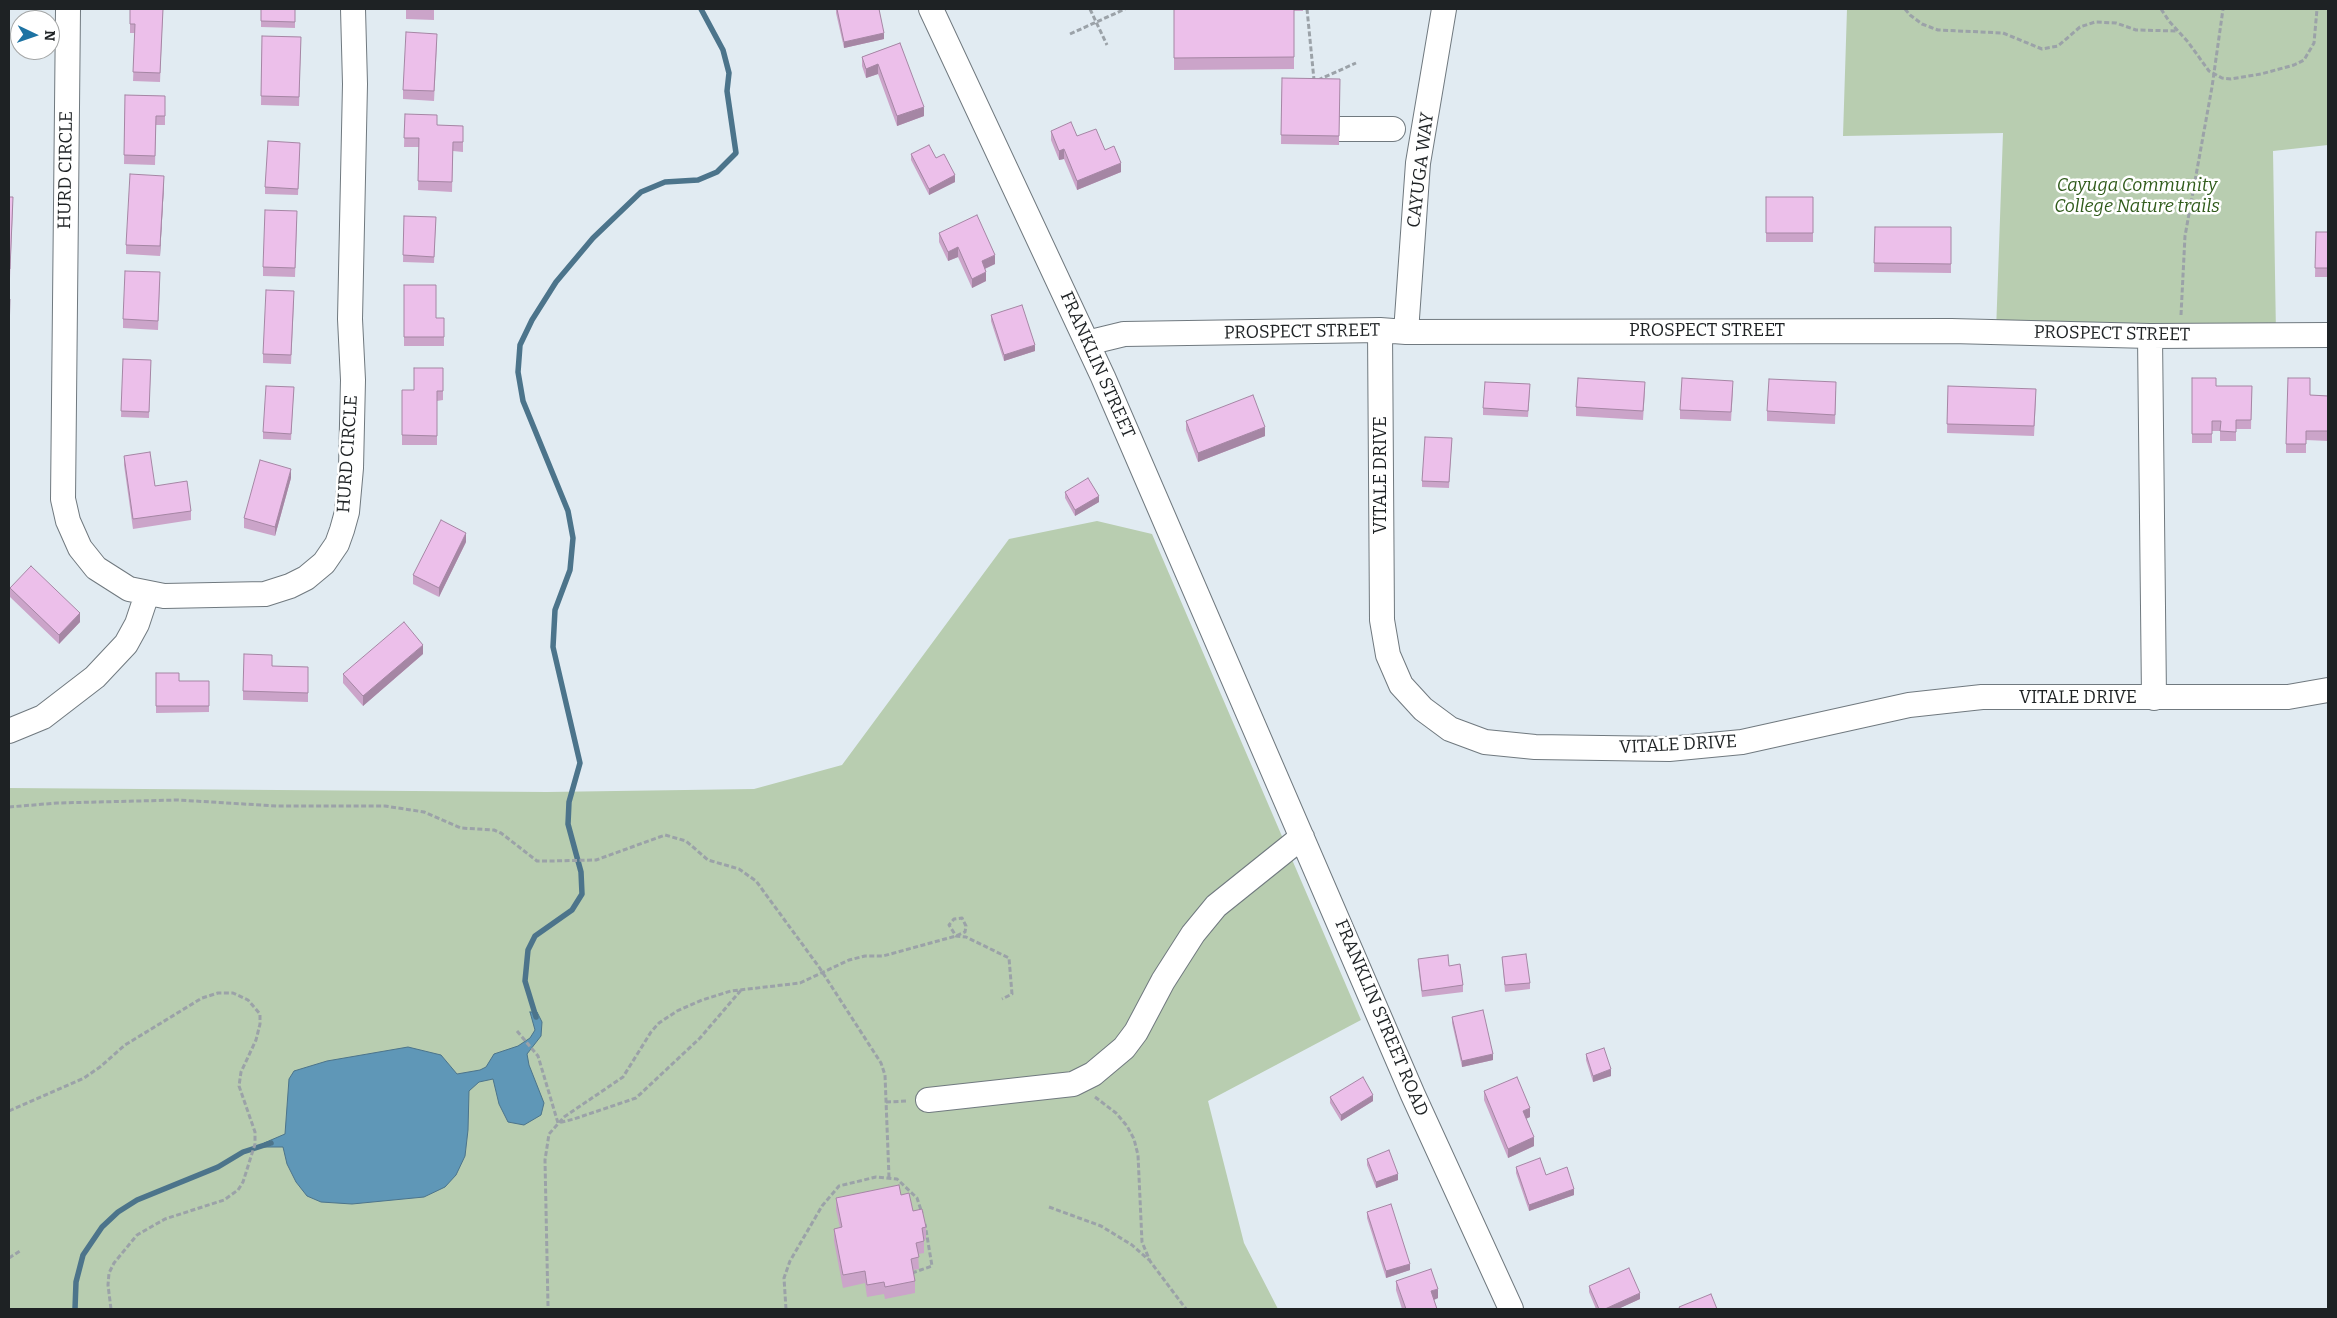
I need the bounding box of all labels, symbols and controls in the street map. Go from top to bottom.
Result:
north arrow [10,10,60,60]
text: N [41,30,58,42]
street label: HURD CIRCLE [54,111,78,229]
street label: CAYUGA WAY [1403,111,1439,229]
park label: Cayuga Community College Nature trails [2054,175,2220,218]
street label: FRANKLIN STREET [1055,288,1139,442]
street label: PROSPECT STREET [1224,320,1380,344]
street label: PROSPECT STREET [1629,320,1785,342]
street label: PROSPECT STREET [2034,322,2190,346]
street label: HURD CIRCLE [333,394,363,514]
street label: VITALE DRIVE [1370,416,1392,534]
street label: VITALE DRIVE [2019,687,2137,709]
street label: VITALE DRIVE [1619,731,1737,759]
street label: FRANKLIN STREET ROAD [1330,916,1432,1120]

